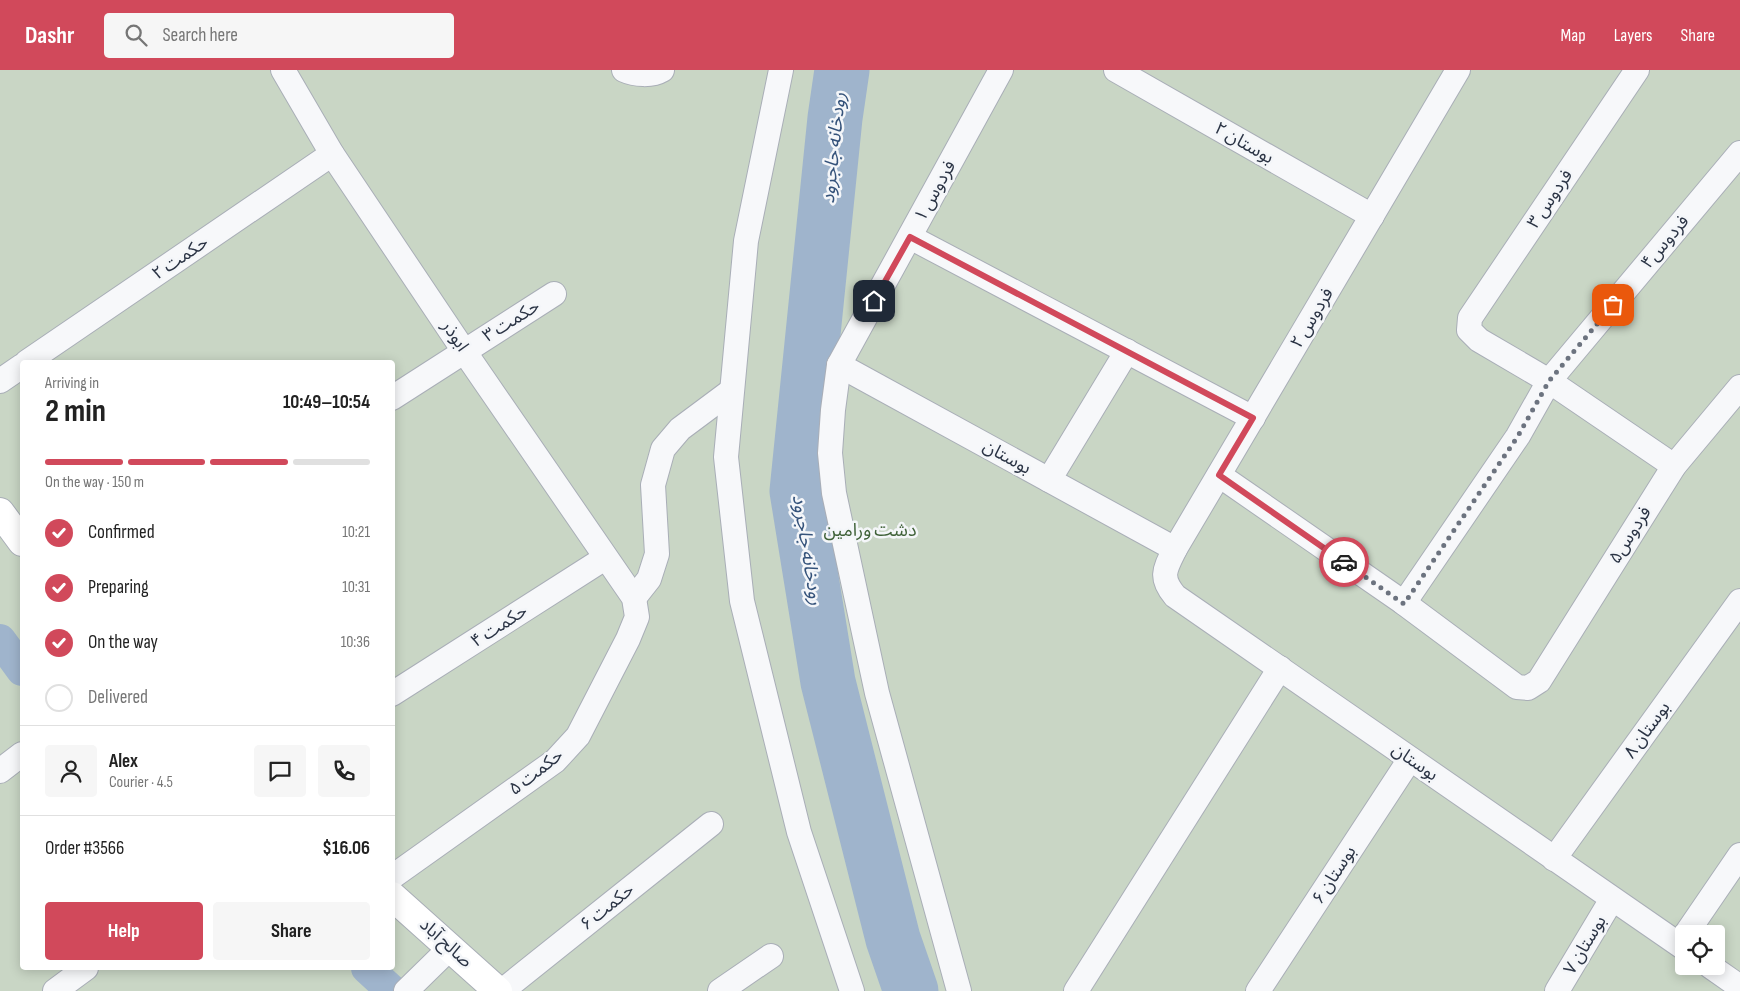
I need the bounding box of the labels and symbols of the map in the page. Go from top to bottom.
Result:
water label: رودخانه جاجرود [817,91,851,205]
street label: بوستان ۲ [1211,118,1277,168]
street label: فردوس ۱ [910,157,960,225]
street label: فردوس ۳ [1523,166,1577,232]
street label: فردوس۴ [1637,211,1693,273]
street label: حکمت ۲ [148,232,212,284]
pin [853,280,895,322]
street label: فردوس ۲ [1286,284,1338,352]
pin [1592,284,1634,326]
street label: حکمت ۳ [479,295,543,347]
street label: ابوذر [437,316,473,355]
street label: بوستان [979,435,1035,479]
water label: رودخانه جاجرود [787,493,827,607]
street label: فردوس۵ [1604,503,1656,567]
park label: دشت ورامین [823,520,917,541]
courier [1319,537,1369,587]
street label: حکمت ۴ [467,600,531,652]
street label: بوستان ۸ [1619,698,1675,762]
street label: بوستان [1388,739,1442,785]
street label: حکمت ۵ [505,744,567,800]
street label: بوستان ۶ [1308,842,1360,908]
street label: حکمت ۶ [576,879,638,935]
street label: بوستان ۷ [1559,912,1611,978]
street label: صالح آباد [414,914,477,974]

